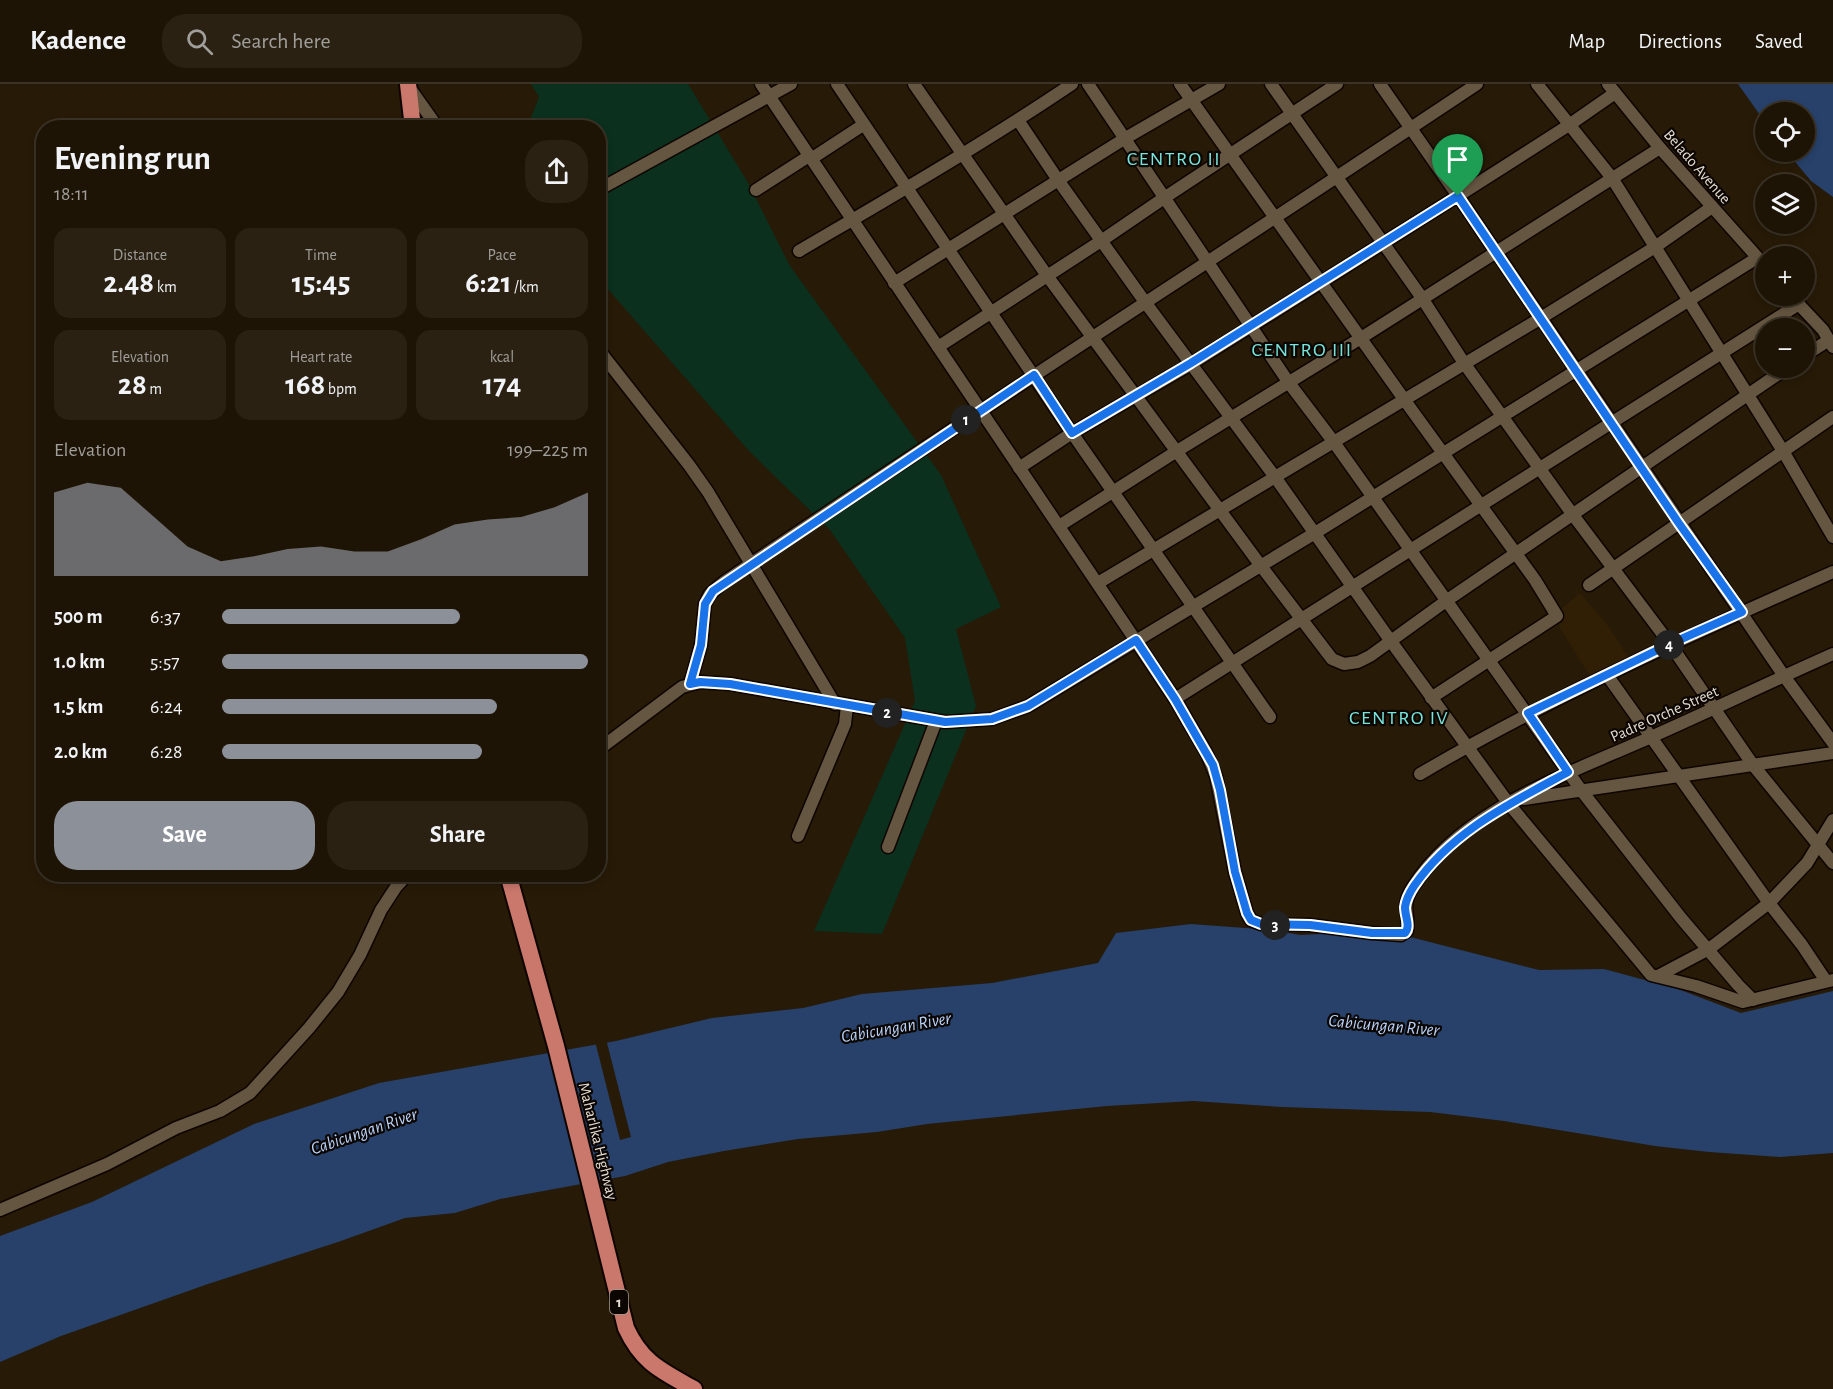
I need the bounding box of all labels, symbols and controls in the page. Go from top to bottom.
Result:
search box [162,14,582,68]
icon: search [183,25,216,58]
text: Kadence [30,27,126,55]
text: Search here [231,30,331,52]
text: Map [1569,31,1605,52]
text: Directions [1638,31,1722,52]
text: Saved [1755,31,1803,52]
map controls [1755,102,1815,378]
button: locate [1755,102,1815,162]
street label: Belado Avenue [1661,126,1734,207]
pin [1432,134,1483,196]
button: share [525,140,588,203]
text: Evening run [54,143,211,176]
icon: arrive [1441,143,1474,176]
district label: CENTRO II [1127,149,1221,169]
button: layers [1755,174,1815,234]
text: 18:11 [54,184,89,204]
button: + [1755,246,1815,306]
text: Distance [113,247,167,263]
text: Time [305,247,337,263]
text: Pace [488,247,516,263]
text: 2.48 [103,268,154,298]
text: 15:45 [292,268,350,298]
text: 6:21 [465,268,511,298]
text: km [154,279,177,295]
text: /km [511,279,539,295]
button: − [1755,318,1815,378]
district label: CENTRO III [1251,340,1353,360]
text: Elevation [111,349,169,365]
text: Heart rate [290,349,352,365]
text: kcal [490,349,514,365]
text: 28 [118,370,147,400]
text: 168 [285,370,325,400]
text: 174 [483,370,521,400]
text: m [147,381,162,397]
text: bpm [325,381,357,397]
pin: 1 [951,405,981,435]
text: 1 [963,412,969,428]
text: Elevation [54,440,126,460]
text: 199–225 m [507,440,588,460]
text: 500 m [54,607,103,627]
text: 6:37 [150,607,181,627]
pin: 4 [1654,630,1684,660]
text: 4 [1665,637,1673,653]
text: 1.0 km [54,652,105,672]
text: 5:57 [150,652,180,672]
street label: Padre Orche Street [1608,683,1721,745]
text: 1.5 km [54,697,103,717]
text: 6:24 [150,697,183,717]
pin: 2 [872,698,902,728]
text: 2 [883,705,891,721]
district label: CENTRO IV [1349,708,1449,728]
text: 2.0 km [54,742,107,762]
text: 6:28 [150,742,183,762]
button: Save [54,801,315,870]
button: Share [327,801,588,870]
pin: 3 [1260,910,1290,940]
text: 3 [1272,917,1278,933]
water label: Cabicungan River [840,1009,954,1047]
water label: Cabicungan River [1328,1012,1441,1040]
street label: Maharlika Highway [575,1081,620,1202]
water label: Cabicungan River [309,1105,421,1159]
road number: 1 [610,1290,628,1314]

